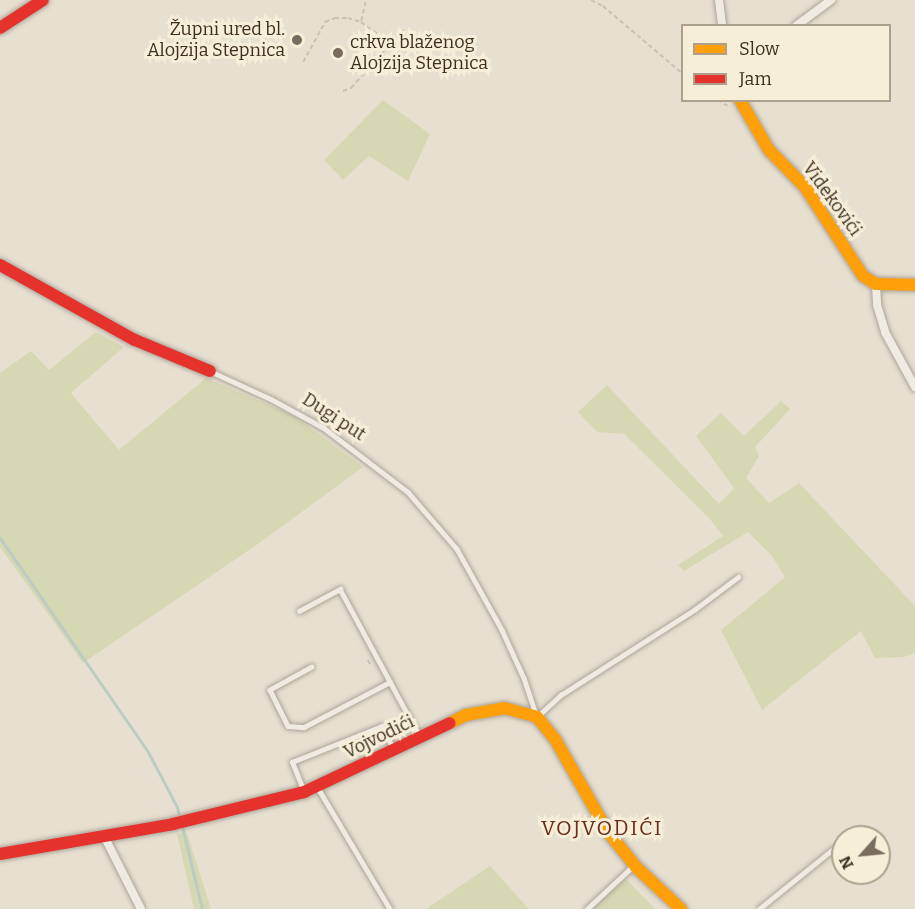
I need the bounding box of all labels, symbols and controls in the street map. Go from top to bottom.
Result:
place label: Župni ured bl. Alojzija Stepnica [147,19,285,62]
legend [681,24,891,102]
place label: crkva blaženog Alojzija Stepnica [350,32,488,74]
marker: Župni ured bl. Alojzija Stepnica [290,33,304,47]
text: Slow [739,38,779,60]
marker: crkva blaženog Alojzija Stepnica [331,46,345,60]
text: Jam [739,68,772,90]
street label: Videkovići [798,158,866,240]
street label: Dugi put [298,389,370,445]
street label: Vojvodići [340,711,418,763]
district label: VOJVODIĆI [541,815,663,841]
north arrow [831,825,891,885]
text: N [835,853,858,872]

